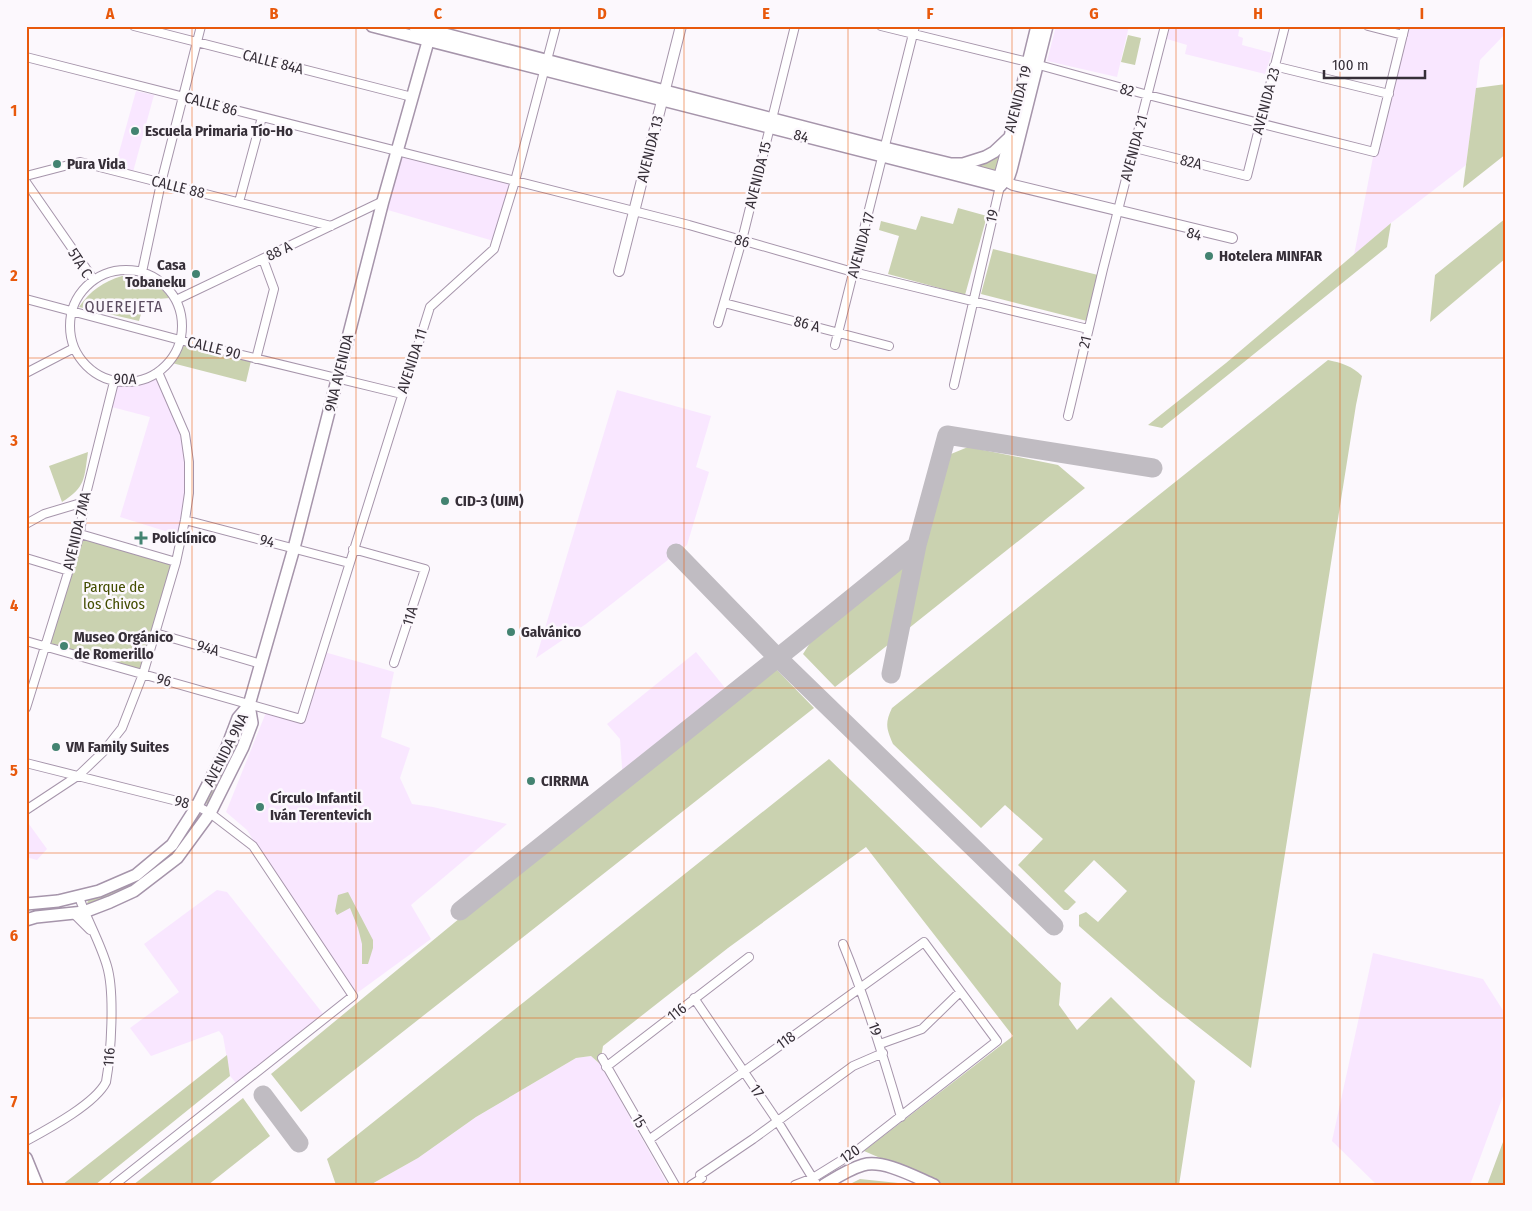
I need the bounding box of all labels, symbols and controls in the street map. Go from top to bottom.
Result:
text: A [105,4,115,23]
text: B [270,4,279,23]
text: C [434,4,443,23]
text: D [597,4,607,23]
text: E [762,4,770,23]
text: F [926,4,934,23]
text: G [1089,4,1099,23]
text: H [1253,4,1263,23]
text: I [1420,4,1424,23]
street label: CALLE 84A [241,46,305,78]
scale bar [1324,48,1426,80]
text: 100 m [1332,56,1369,74]
street label: AVENIDA 19 [1000,64,1036,134]
street label: AVENIDA 23 [1248,65,1284,137]
street label: 82 [1118,79,1136,101]
street label: CALLE 86 [182,88,240,120]
text: 1 [11,101,17,120]
street label: AVENIDA 21 [1117,113,1151,183]
street label: AVENIDA 13 [633,114,667,184]
place label: Escuela Primaria Tío-Ho [145,122,293,140]
marker: Escuela Primaria Tío-Ho [129,125,141,137]
street label: 84 [792,125,810,147]
street label: AVENIDA 15 [741,140,775,210]
street label: 82A [1178,151,1204,173]
place label: Pura Vida [67,155,126,173]
marker: Pura Vida [51,158,63,170]
street label: CALLE 88 [149,172,207,202]
street label: 19 [982,208,1002,224]
street label: AVENIDA 17 [844,210,878,280]
street label: 84 [1185,223,1203,245]
street label: 86 [732,230,752,252]
street label: 88 A [263,237,295,265]
street label: 5TA C [64,245,96,281]
place label: Hotelera MINFAR [1219,247,1323,265]
marker: Hotelera MINFAR [1203,250,1215,262]
place label: Casa Tobaneku [125,256,187,291]
text: 2 [9,266,18,285]
marker: Casa Tobaneku [190,268,202,280]
district label: QUEREJETA [85,297,163,316]
street label: 86 A [792,312,822,336]
street label: AVENIDA 11 [393,326,431,396]
street label: 9NA AVENIDA [321,332,357,414]
street label: CALLE 90 [185,333,243,363]
street label: 21 [1075,334,1095,350]
street label: 90A [113,370,137,388]
text: 3 [9,431,18,450]
street label: AVENIDA 7MA [59,490,95,572]
place label: CID-3 (UIM) [455,492,524,510]
marker: CID-3 (UIM) [439,495,451,507]
place label: Policlínico [152,529,216,547]
street label: 94 [258,530,276,552]
marker: Policlínico [134,531,148,545]
park label: Parque de los Chivos [83,578,145,613]
text: 4 [10,596,18,615]
street label: 11A [398,604,422,628]
place label: Galvánico [521,623,581,641]
marker: Galvánico [505,626,517,638]
place label: Museo Orgánico de Romerillo [74,628,173,663]
street label: 94A [195,636,221,660]
marker: Museo Orgánico de Romerillo [58,640,70,652]
street label: 96 [154,669,174,691]
street label: AVENIDA 9NA [200,710,252,790]
place label: VM Family Suites [65,738,169,756]
marker: VM Family Suites [50,741,62,753]
text: 5 [10,761,18,780]
place label: CIRRMA [541,772,590,790]
marker: CIRRMA [525,775,537,787]
place label: Círculo Infantil Iván Terentevich [270,789,372,824]
street label: 98 [173,791,191,813]
marker: Círculo Infantil Iván Terentevich [254,801,266,813]
text: 6 [10,926,18,945]
street label: 116 [664,999,690,1025]
street label: 19 [864,1020,886,1038]
street label: 118 [773,1027,799,1053]
street label: 116 [99,1047,119,1067]
street label: 17 [746,1081,768,1101]
text: 7 [11,1092,18,1111]
street label: 15 [628,1111,650,1131]
street label: 120 [837,1141,863,1167]

